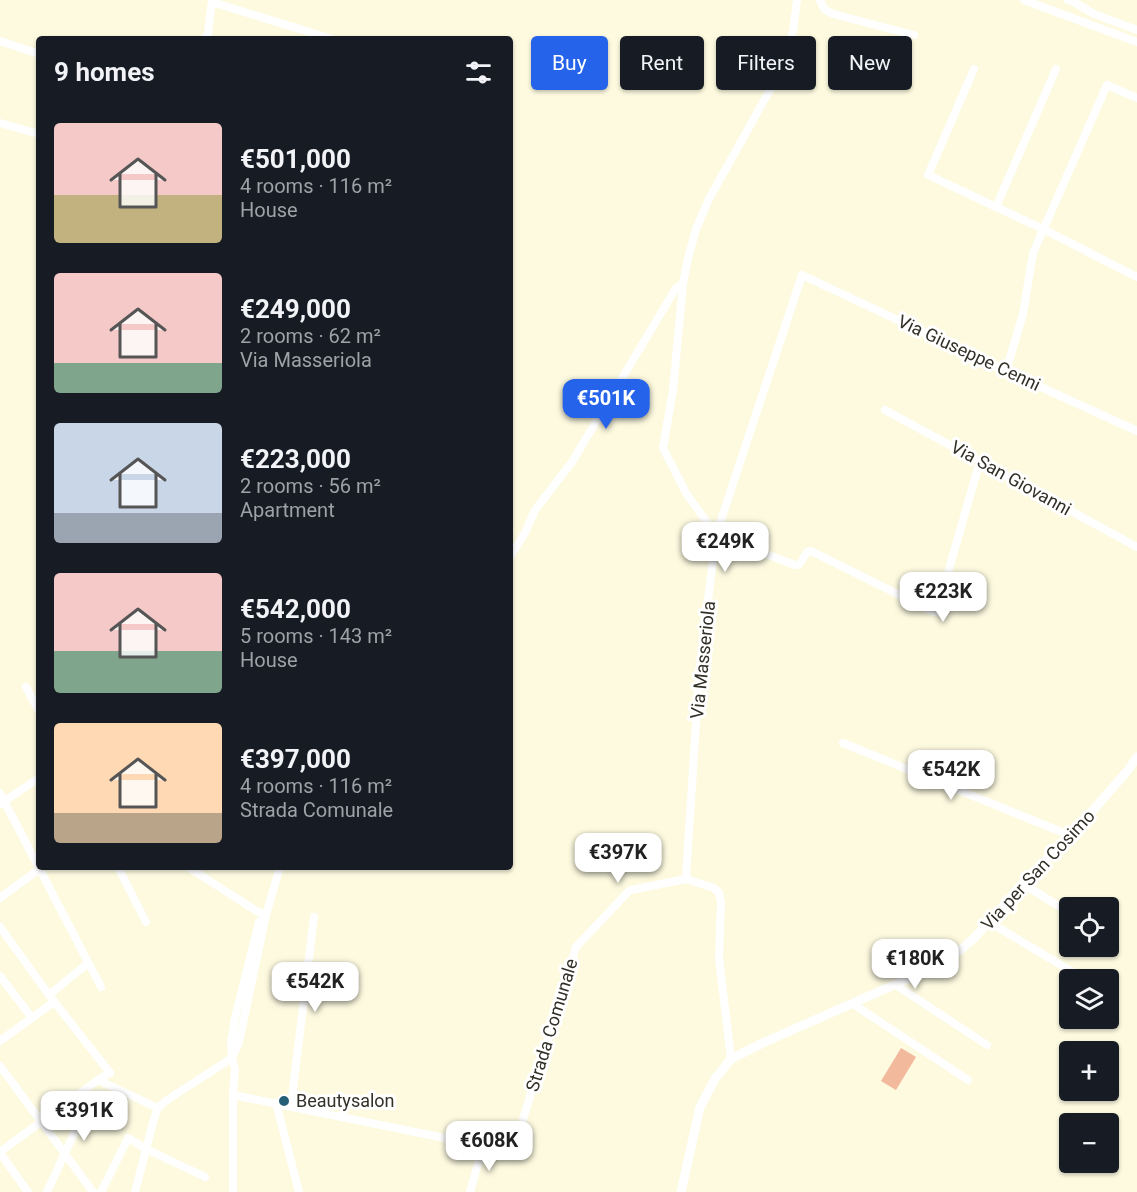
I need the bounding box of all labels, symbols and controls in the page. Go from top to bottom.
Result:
chip: Buy [531,36,608,90]
chip: Rent [620,36,704,90]
chip: Filters [716,36,816,90]
chip: New [828,36,912,90]
icon: filters [462,56,495,89]
text: 9 homes [54,57,155,87]
text: €501,000 [240,144,351,174]
icon: home [102,147,174,219]
text: 4 rooms · 116 m² [240,174,392,198]
text: House [240,198,298,222]
text: €249,000 [240,294,351,324]
icon: home [102,297,174,369]
street label: Via Giuseppe Cenni [894,310,1044,395]
text: 2 rooms · 62 m² [240,324,381,348]
text: Via Masseriola [240,348,372,372]
pin: €501K [564,379,648,430]
text: €501K [577,386,635,410]
street label: Via San Giovanni [947,436,1075,519]
text: €223,000 [240,444,351,474]
icon: home [102,447,174,519]
text: 2 rooms · 56 m² [240,474,381,498]
text: Apartment [240,498,335,522]
pin: €249K [683,522,767,573]
text: €249K [696,529,754,553]
pin: €223K [901,572,985,623]
text: €223K [914,579,972,603]
text: €542,000 [240,594,351,624]
icon: home [102,597,174,669]
street label: Via Masseriola [686,600,719,720]
text: 5 rooms · 143 m² [240,624,392,648]
text: House [240,648,298,672]
text: €397,000 [240,744,351,774]
icon: home [102,747,174,819]
pin: €542K [909,750,993,801]
text: €542K [922,757,980,781]
text: 4 rooms · 116 m² [240,774,392,798]
text: Strada Comunale [240,798,393,822]
street label: Via per San Cosimo [976,805,1099,934]
pin: €397K [576,833,660,884]
text: €397K [589,840,647,864]
map controls [1059,897,1119,1173]
button: locate [1059,897,1119,957]
pin: €180K [873,939,957,990]
text: €180K [886,946,944,970]
street label: Strada Comunale [521,956,582,1094]
pin: €542K [273,962,357,1013]
text: €542K [286,969,344,993]
button: layers [1059,969,1119,1029]
button: + [1059,1041,1119,1101]
place label: Beautysalon [296,1090,395,1111]
pin: €391K [42,1091,126,1142]
marker: Beautysalon [277,1094,291,1108]
text: €391K [55,1098,113,1122]
button: − [1059,1113,1119,1173]
pin: €608K [447,1121,531,1172]
text: €608K [460,1128,518,1152]

